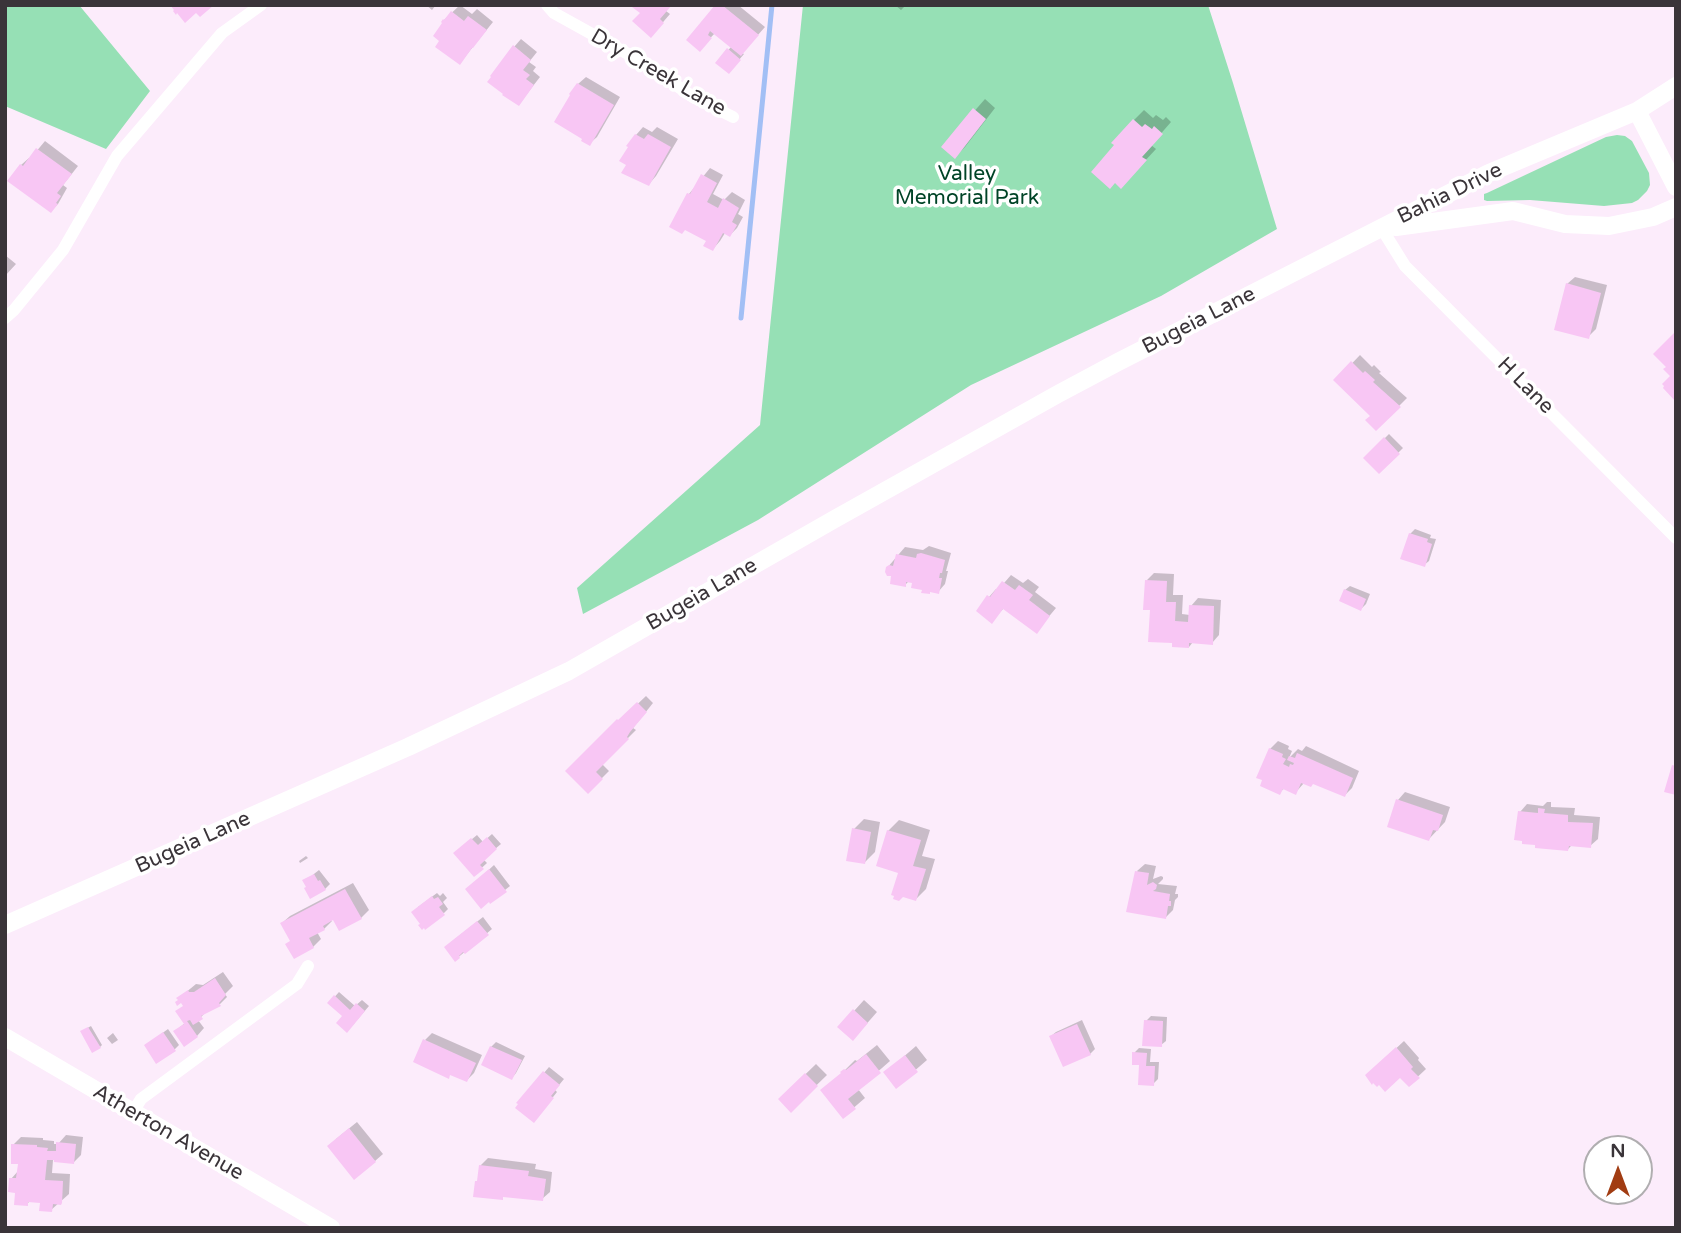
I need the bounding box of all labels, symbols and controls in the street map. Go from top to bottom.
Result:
street label: Dry Creek Lane [586,24,730,122]
street label: Bahia Drive [1394,158,1506,230]
park label: Valley Memorial Park [895,161,1039,211]
street label: Bugeia Lane [1138,282,1260,360]
street label: H Lane [1491,352,1559,420]
street label: Bugeia Lane [642,553,762,637]
street label: Bugeia Lane [132,806,254,880]
street label: Atherton Avenue [88,1080,248,1186]
north arrow [1583,1135,1653,1205]
text: N [1610,1140,1626,1162]

